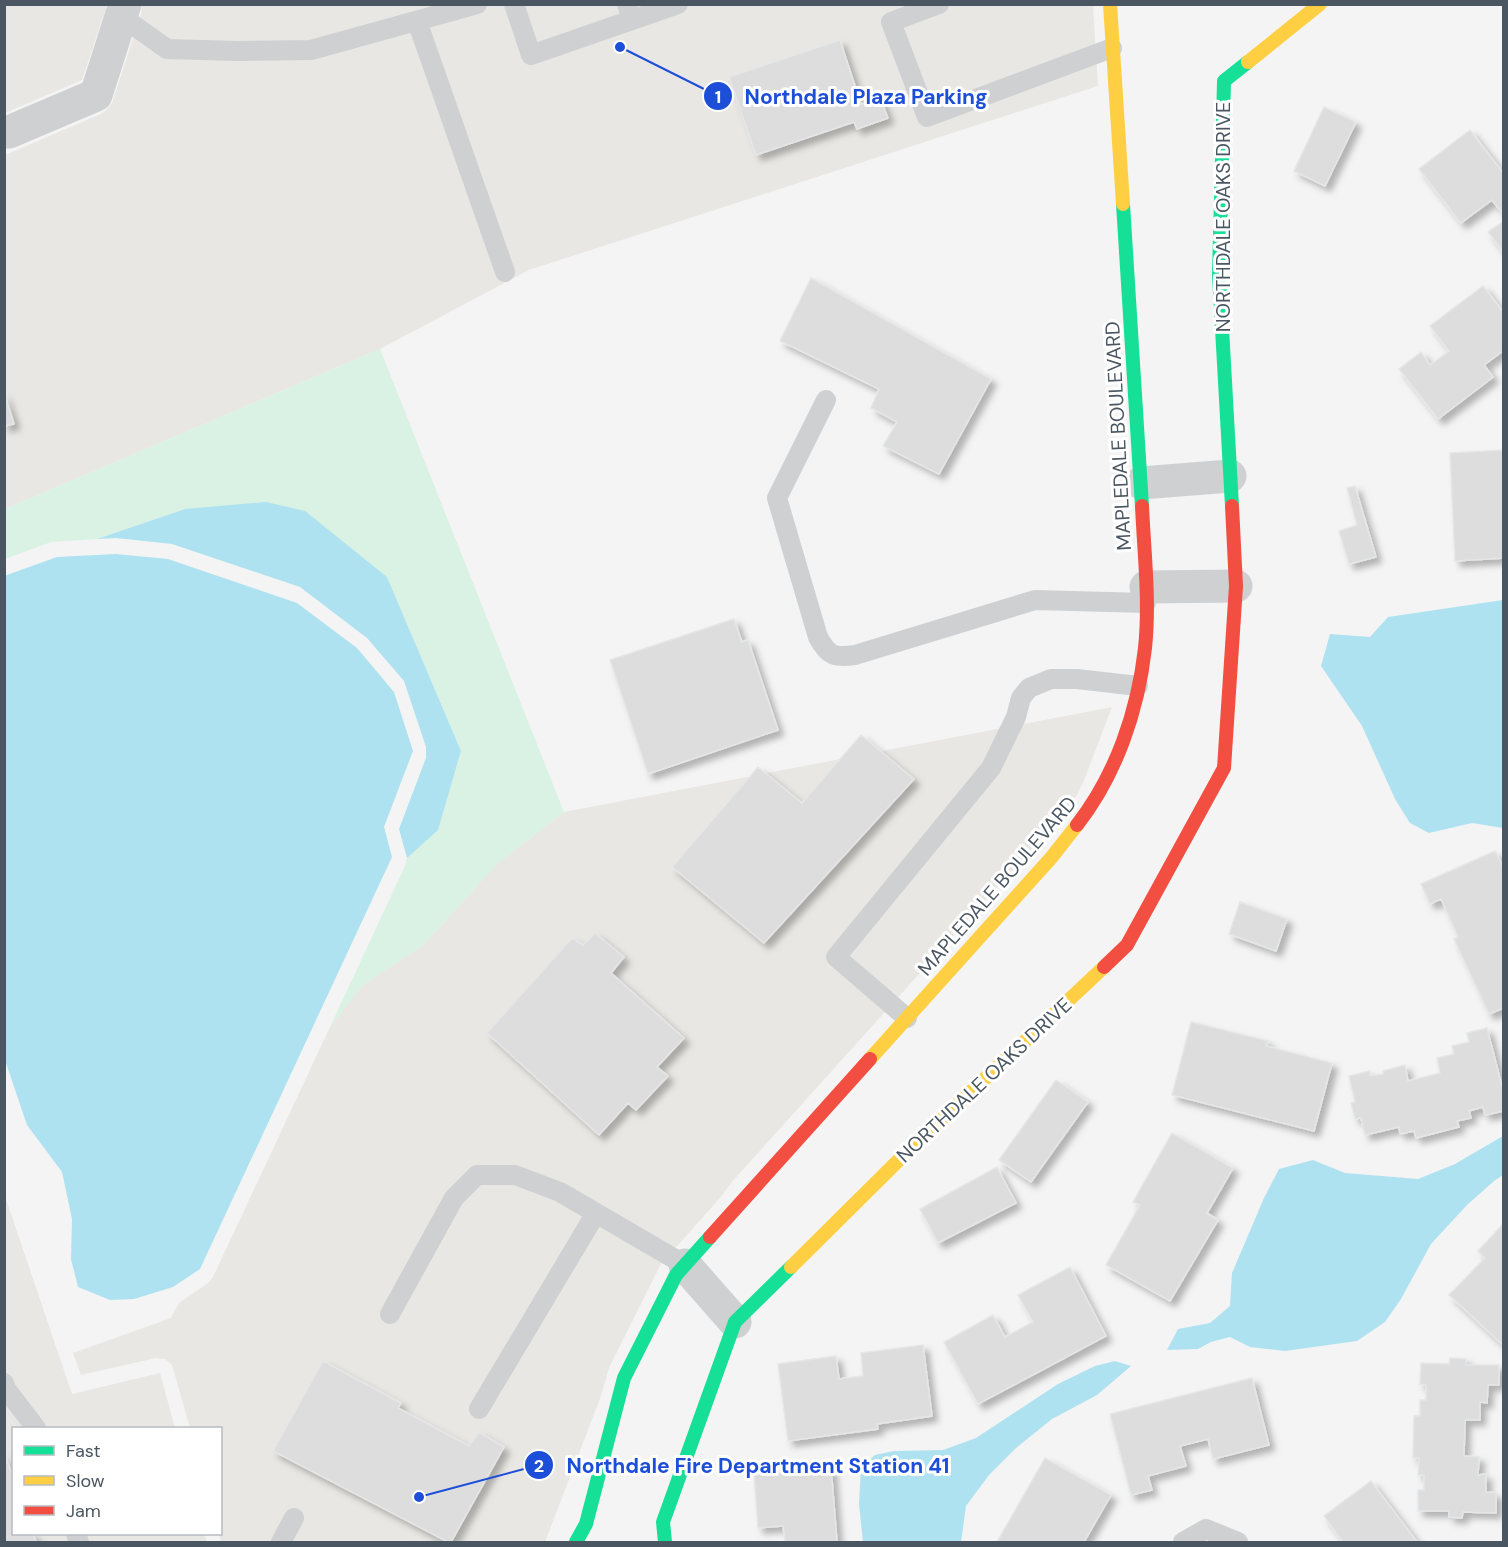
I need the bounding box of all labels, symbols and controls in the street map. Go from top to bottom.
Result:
callout: Northdale Plaza Parking [703,77,1000,116]
text: Northdale Plaza Parking [745,83,987,111]
text: 1 [715,85,721,109]
street label: NORTHDALE OAKS DRIVE [1210,102,1236,332]
street label: MAPLEDALE BOULEVARD [1099,321,1137,551]
street label: MAPLEDALE BOULEVARD [912,791,1082,981]
street label: NORTHDALE OAKS DRIVE [891,992,1077,1168]
legend [12,1427,222,1535]
text: Fast [66,1439,101,1463]
callout: Northdale Fire Department Station 41 [524,1446,961,1485]
text: Northdale Fire Department Station 41 [567,1452,949,1480]
text: 2 [534,1454,544,1478]
text: Slow [66,1469,105,1493]
text: Jam [66,1499,101,1523]

